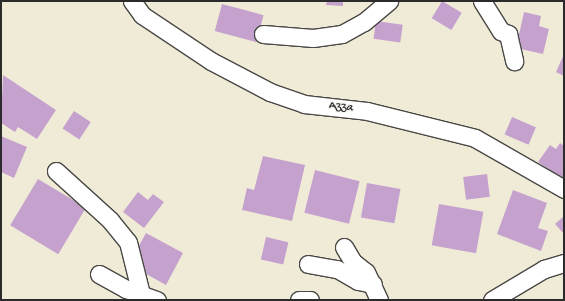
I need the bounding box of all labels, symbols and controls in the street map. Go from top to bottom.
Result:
street label: Azza [328,100,354,116]

